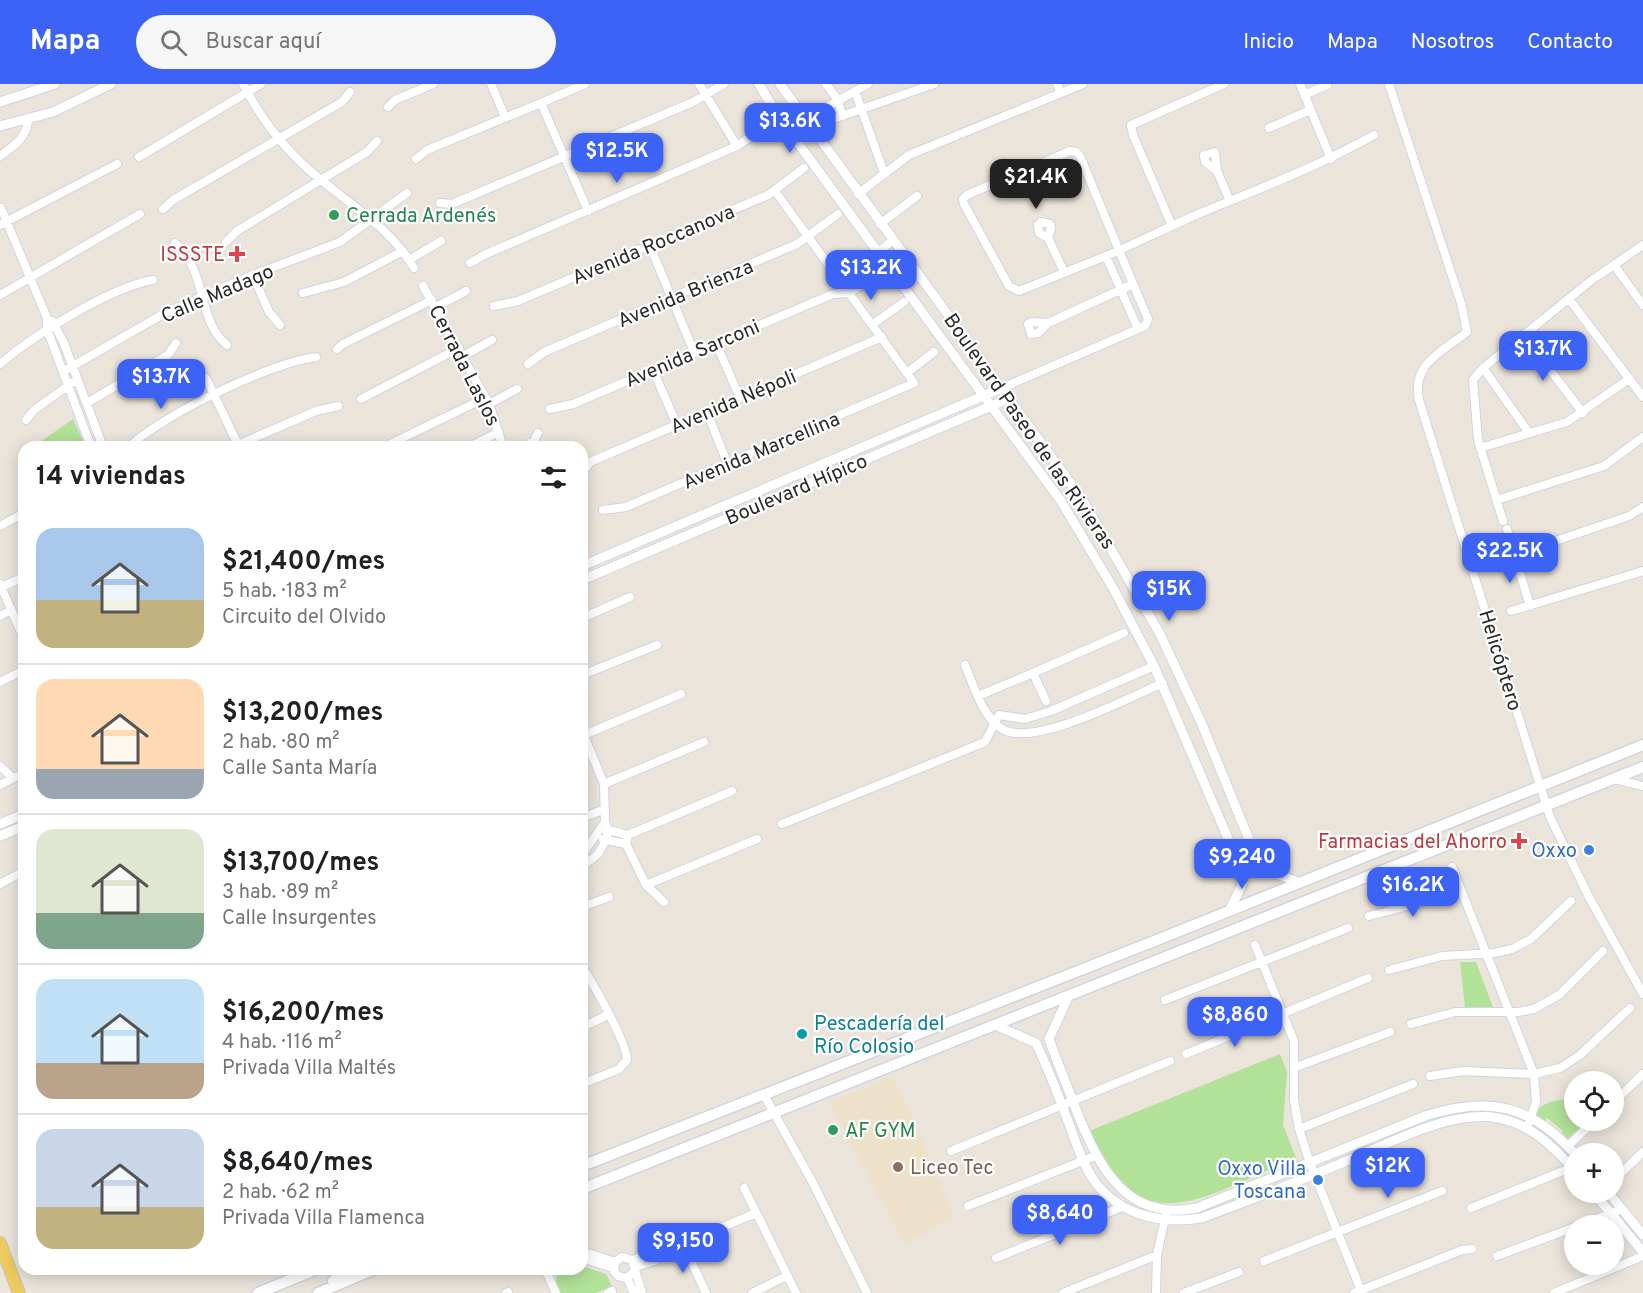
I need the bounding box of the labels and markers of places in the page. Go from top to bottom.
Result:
pin: $13.6K [741,103,839,154]
pin: $12.5K [568,133,666,184]
pin: $21.4K [987,159,1085,210]
place label: Cerrada Ardenés [346,204,496,230]
marker: Cerrada Ardenés [327,208,341,222]
place label: ISSSTE [160,243,225,269]
marker: ISSSTE [230,247,244,261]
pin: $13.2K [822,250,920,301]
pin: $13.7K [1494,331,1592,382]
pin: $13.7K [112,359,210,410]
pin: $22.5K [1461,533,1559,584]
pin: $15K [1133,571,1205,622]
place label: Farmacias del Ahorro [1318,830,1507,856]
marker: Farmacias del Ahorro [1512,834,1526,848]
pin: $9,240 [1193,839,1291,890]
place label: Oxxo [1531,839,1577,865]
marker: Oxxo [1582,843,1596,857]
pin: $16.2K [1364,867,1462,918]
pin: $8,860 [1186,997,1284,1048]
place label: Pescadería del Río Colosio [814,1012,945,1061]
marker: Pescadería del Río Colosio [795,1027,809,1041]
place label: AF GYM [845,1119,916,1145]
marker: AF GYM [826,1123,840,1137]
pin: $12K [1352,1148,1424,1199]
place label: Liceo Tec [910,1156,994,1182]
place label: Oxxo Villa Toscana [1217,1157,1306,1206]
marker: Liceo Tec [891,1160,905,1174]
marker: Oxxo Villa Toscana [1311,1173,1325,1187]
pin: $8,640 [1011,1195,1109,1246]
pin: $9,150 [634,1223,732,1274]

